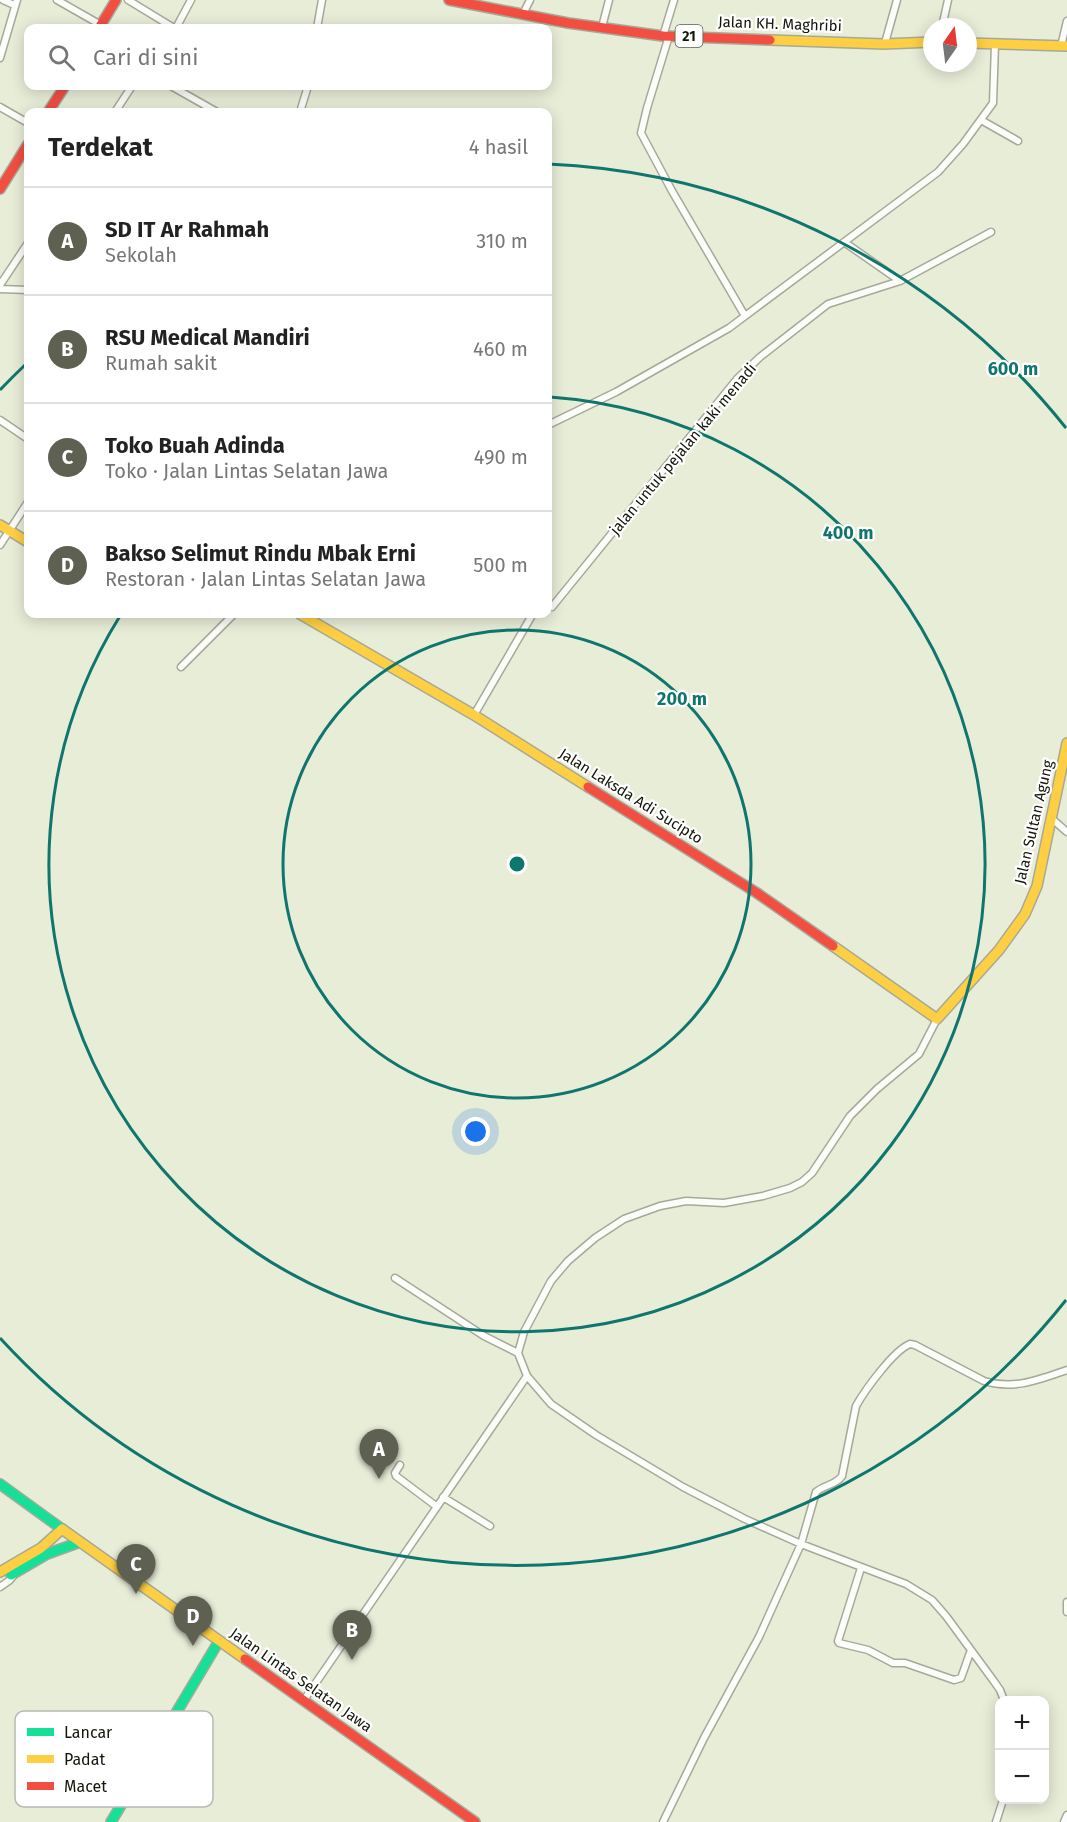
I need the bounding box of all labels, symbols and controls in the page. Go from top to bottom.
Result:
street label: Jalan KH. Maghribi [718,13,842,35]
north arrow [923,18,977,72]
search box [24,24,552,90]
road number: 21 [676,25,702,47]
icon: search [45,41,78,74]
text: Cari di sini [93,44,198,71]
text: Terdekat [48,132,153,163]
text: 4 hasil [469,135,528,159]
text: SD IT Ar Rahmah [105,216,269,243]
text: A [62,229,73,253]
text: 310 m [476,229,528,253]
text: Sekolah [105,243,177,267]
text: RSU Medical Mandiri [105,324,310,351]
text: B [61,337,74,361]
text: 460 m [473,337,528,361]
text: Rumah sakit [105,351,217,375]
text: 600 m [988,358,1038,380]
street label: jalan untuk pejalan kaki menadi [605,360,760,539]
text: Toko Buah Adinda [105,432,285,459]
text: C [62,445,73,469]
text: 490 m [474,445,528,469]
text: Toko · Jalan Lintas Selatan Jawa [105,459,389,483]
text: 400 m [823,522,873,544]
text: Bakso Selimut Rindu Mbak Erni [105,540,416,567]
text: D [61,553,74,577]
text: 500 m [473,553,528,577]
text: Restoran · Jalan Lintas Selatan Jawa [105,567,426,591]
text: 200 m [657,688,707,710]
street label: Jalan Laksda Adi Sucipto [556,744,706,848]
street label: Jalan Sultan Agung [1011,758,1057,886]
centre of rings [507,854,527,874]
your location [461,1117,490,1146]
pin: A [360,1430,398,1479]
pin: C [116,1544,156,1594]
pin: D [174,1596,212,1646]
pin: B [332,1610,372,1660]
street label: Jalan Lintas Selatan Jawa [227,1624,375,1736]
map controls [995,1696,1049,1804]
button: + [995,1696,1049,1750]
legend [15,1711,213,1807]
text: Lancar [64,1723,113,1742]
text: Padat [64,1750,105,1769]
button: − [995,1750,1049,1804]
text: Macet [64,1777,107,1796]

